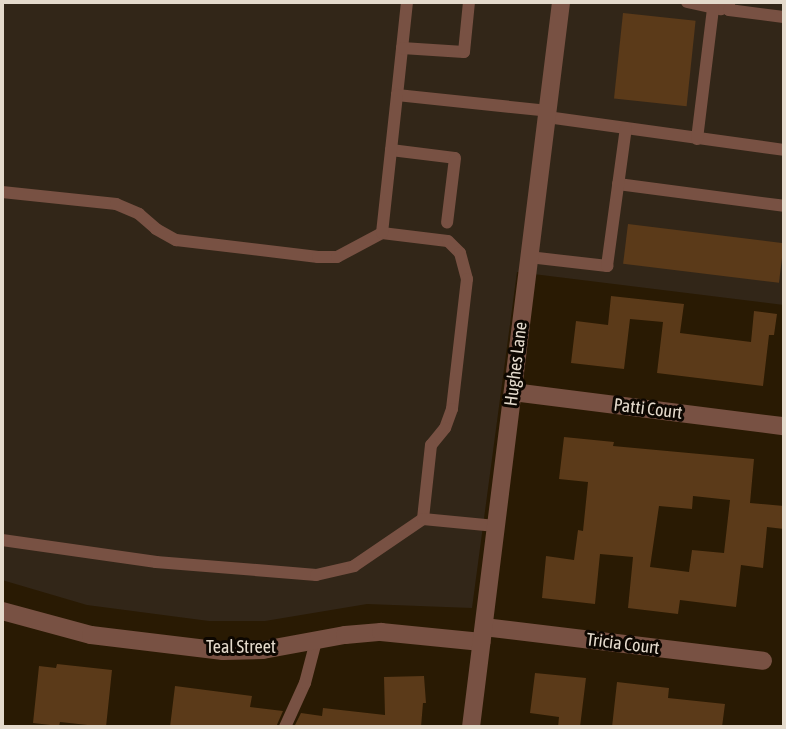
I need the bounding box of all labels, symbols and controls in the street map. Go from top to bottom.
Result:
street label: Hughes Lane [500,321,532,407]
street label: Patti Court [612,394,684,424]
street label: Tricia Court [585,629,661,659]
street label: Teal Street [206,636,276,658]

